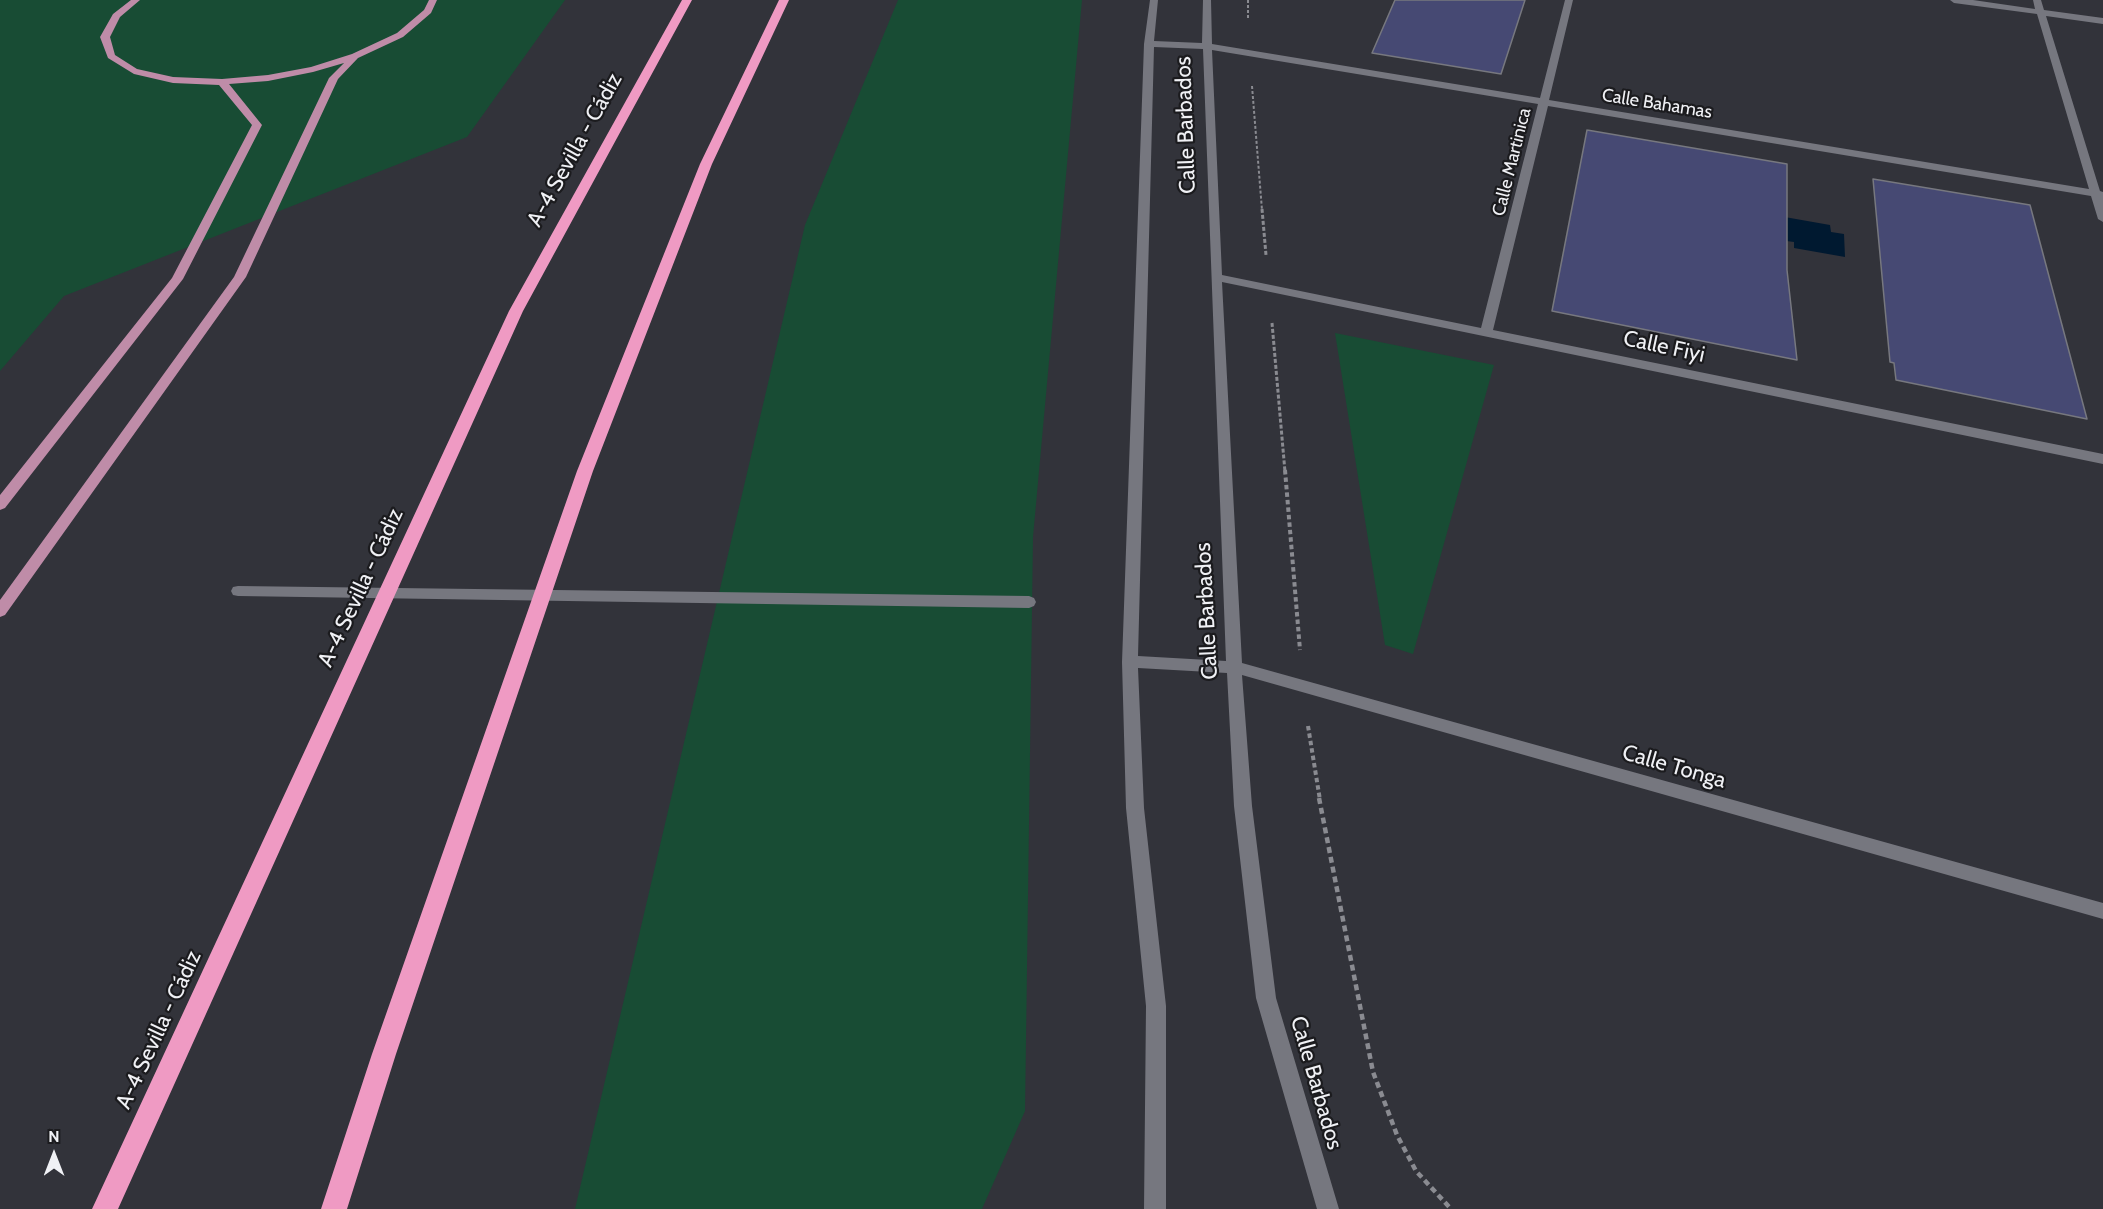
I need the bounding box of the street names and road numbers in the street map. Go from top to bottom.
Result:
street label: Calle Barbados [1170,56,1202,194]
street label: A-4 Sevilla - Cádiz [522,69,628,231]
street label: Calle Bahamas [1600,85,1714,123]
street label: Calle Martinica [1488,106,1536,218]
street label: Calle Fiyi [1621,326,1707,368]
street label: A-4 Sevilla - Cádiz [313,505,409,671]
street label: Calle Barbados [1190,542,1224,680]
street label: Calle Tonga [1619,740,1729,794]
street label: A-4 Sevilla - Cádiz [111,947,207,1113]
street label: Calle Barbados [1284,1013,1348,1153]

